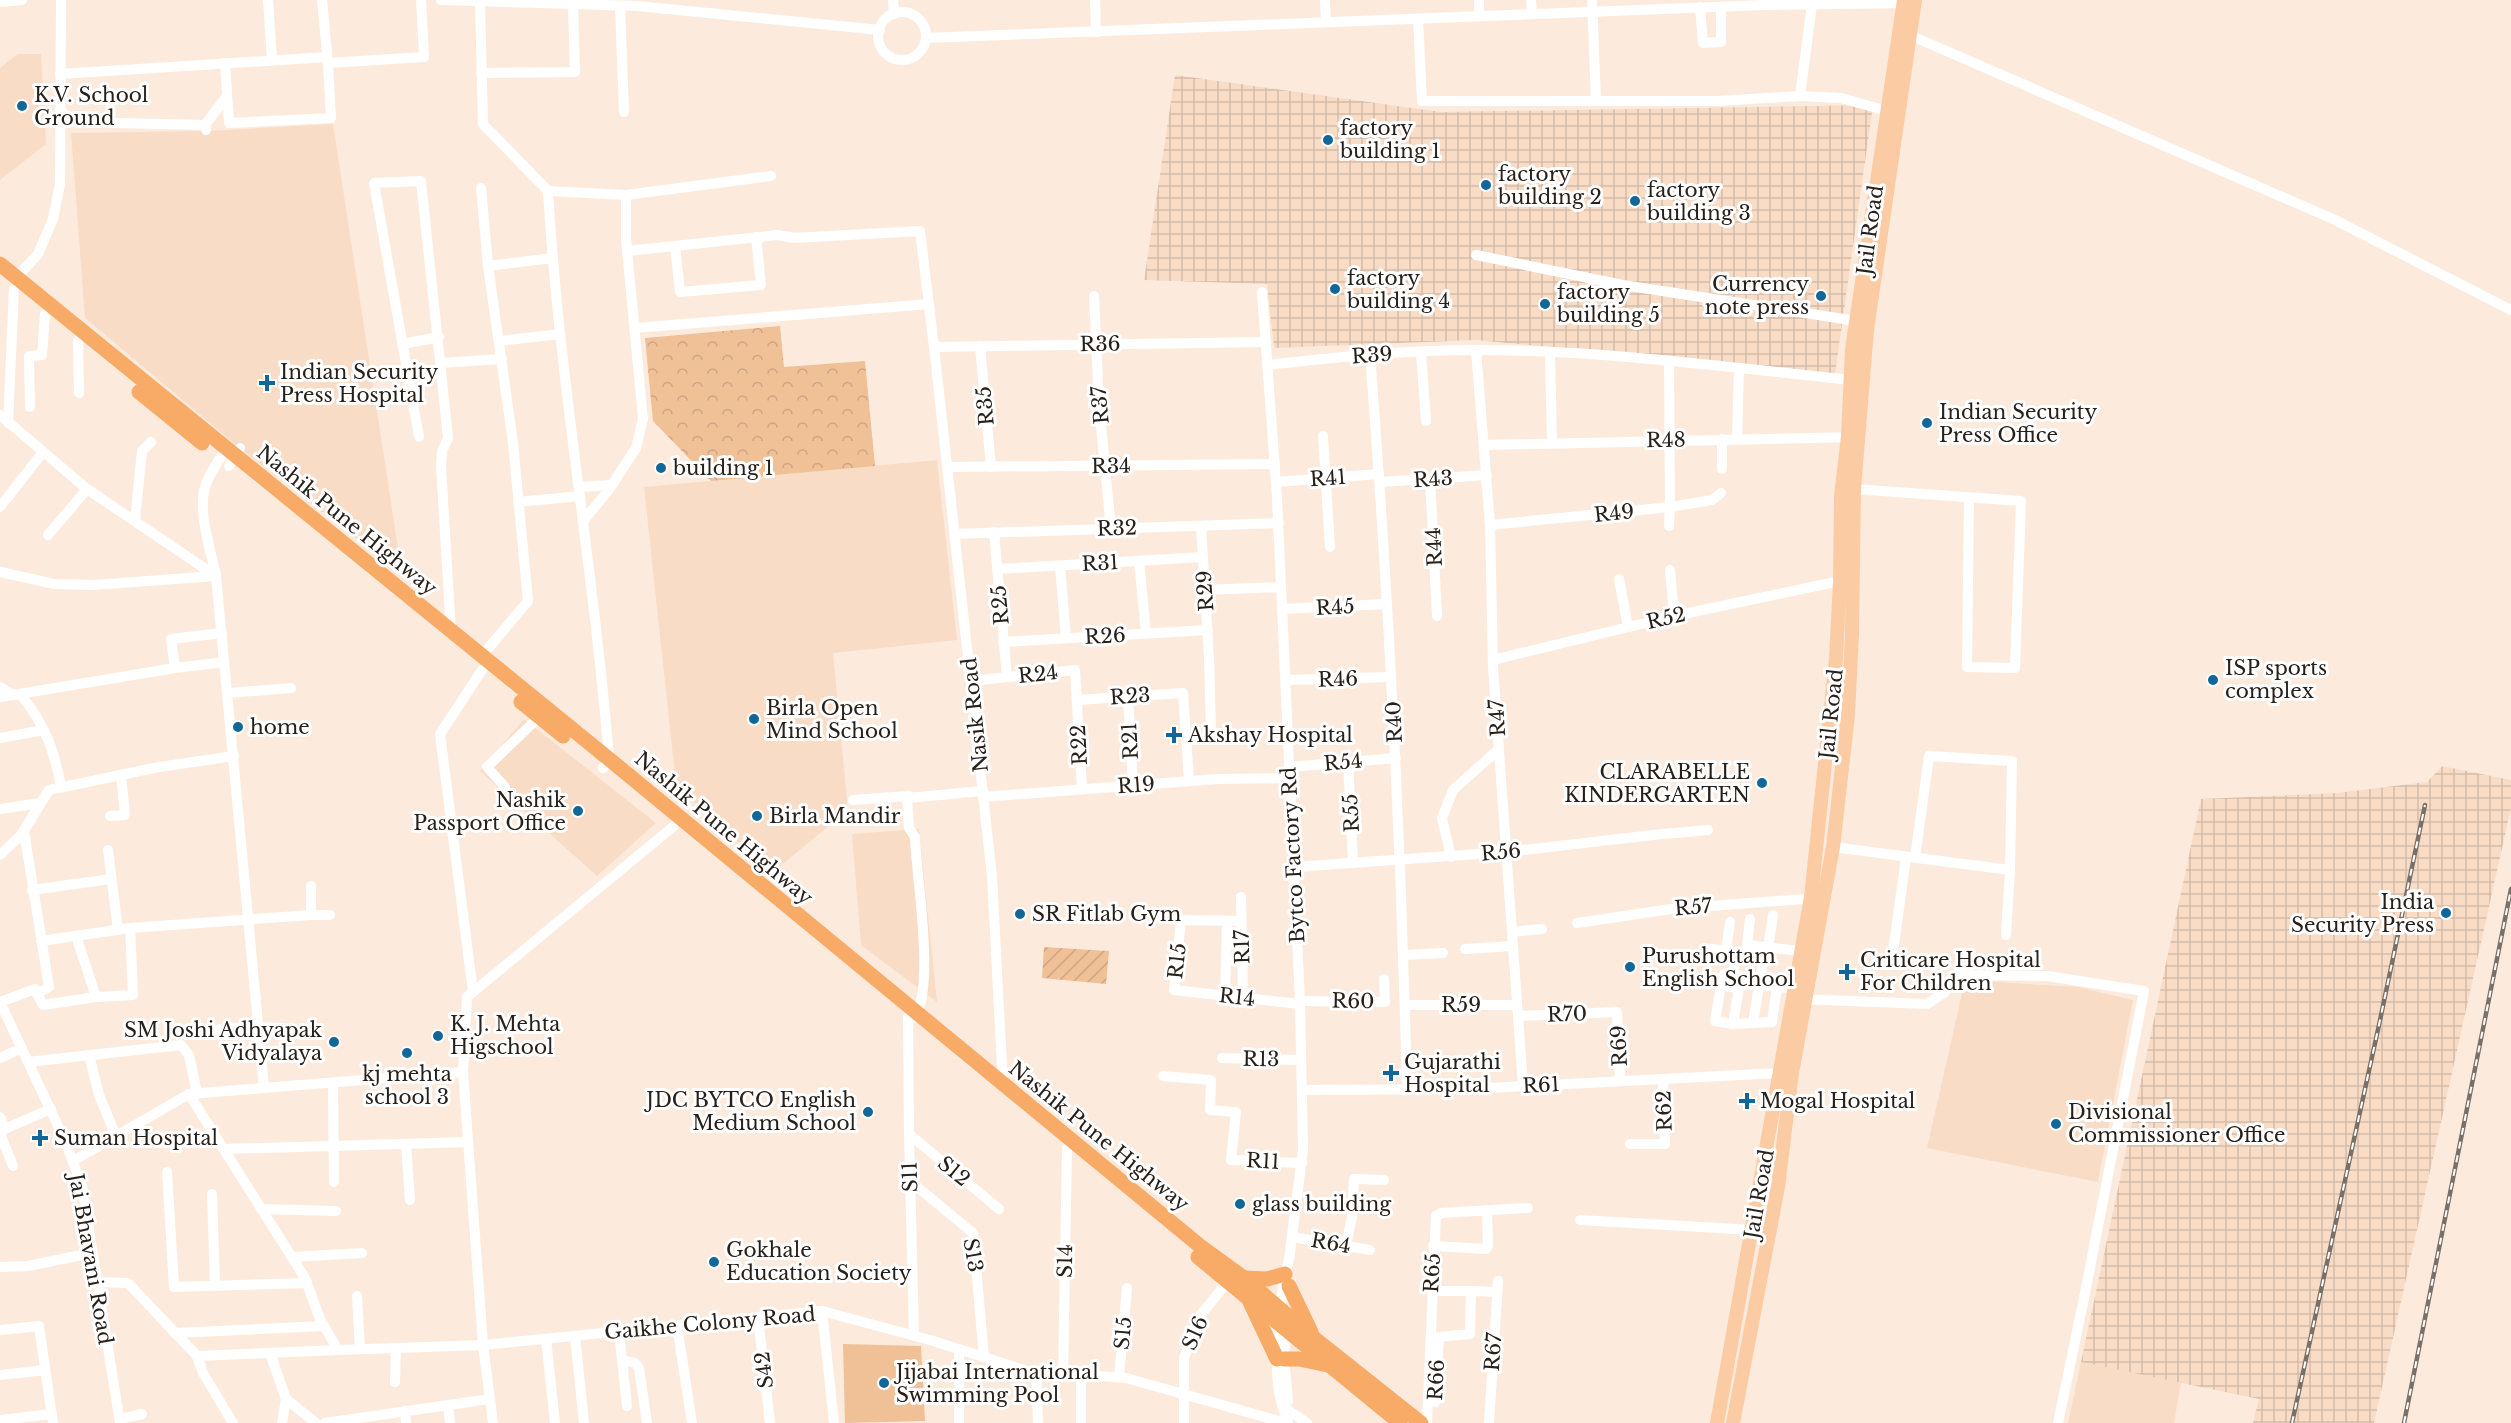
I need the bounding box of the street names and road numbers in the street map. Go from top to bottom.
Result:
street label: Jail Road [1851,183,1888,279]
street label: R36 [1079,332,1121,356]
street label: R39 [1351,342,1393,368]
street label: R37 [1086,384,1114,425]
street label: R35 [971,385,999,427]
street label: R48 [1646,428,1686,452]
street label: Nashik Pune Highway [252,440,442,600]
street label: R34 [1091,454,1131,478]
street label: R41 [1309,465,1347,491]
street label: R43 [1412,466,1454,492]
street label: R49 [1593,499,1635,527]
street label: R32 [1096,515,1138,541]
street label: R44 [1421,527,1447,567]
street label: R31 [1081,550,1119,576]
street label: R29 [1192,570,1218,612]
street label: R25 [986,584,1014,626]
street label: R45 [1315,594,1355,620]
street label: R52 [1644,602,1688,634]
street label: R26 [1084,623,1126,649]
street label: Nasik Road [957,656,993,774]
street label: R24 [1017,660,1059,688]
street label: R46 [1317,666,1359,692]
street label: Jail Road [1814,668,1848,763]
street label: R23 [1109,683,1151,709]
street label: R47 [1484,698,1510,738]
street label: R40 [1381,701,1407,743]
street label: R21 [1117,722,1143,760]
street label: R22 [1066,724,1092,766]
street label: Nashik Pune Highway [630,747,818,910]
street label: R54 [1323,748,1363,776]
street label: Bytco Factory Rd [1276,766,1310,944]
street label: R19 [1116,772,1156,798]
street label: R55 [1338,793,1364,833]
street label: R56 [1480,838,1522,866]
street label: R57 [1673,893,1714,921]
street label: R17 [1229,928,1255,965]
street label: R15 [1163,942,1191,980]
street label: R14 [1218,983,1256,1011]
street label: R60 [1331,989,1375,1013]
street label: R59 [1441,993,1481,1017]
street label: R70 [1547,1001,1587,1027]
street label: R69 [1606,1025,1632,1067]
street label: R13 [1242,1047,1280,1071]
street label: Nashik Pune Highway [1004,1056,1194,1216]
street label: R61 [1522,1072,1560,1098]
street label: R62 [1651,1090,1677,1132]
street label: Jail Road [1739,1147,1779,1244]
street label: R11 [1246,1148,1280,1174]
street label: S12 [933,1151,975,1191]
street label: S11 [897,1161,923,1193]
street label: Jai Bhavani Road [64,1169,118,1346]
street label: R64 [1309,1228,1353,1258]
street label: S13 [958,1236,988,1274]
street label: S14 [1053,1244,1077,1278]
street label: R65 [1419,1252,1445,1294]
street label: Gaikhe Colony Road [603,1302,817,1344]
street label: S16 [1177,1312,1213,1354]
street label: S15 [1110,1315,1136,1351]
street label: R67 [1480,1331,1506,1372]
street label: S42 [750,1350,778,1390]
street label: R66 [1423,1359,1449,1401]

